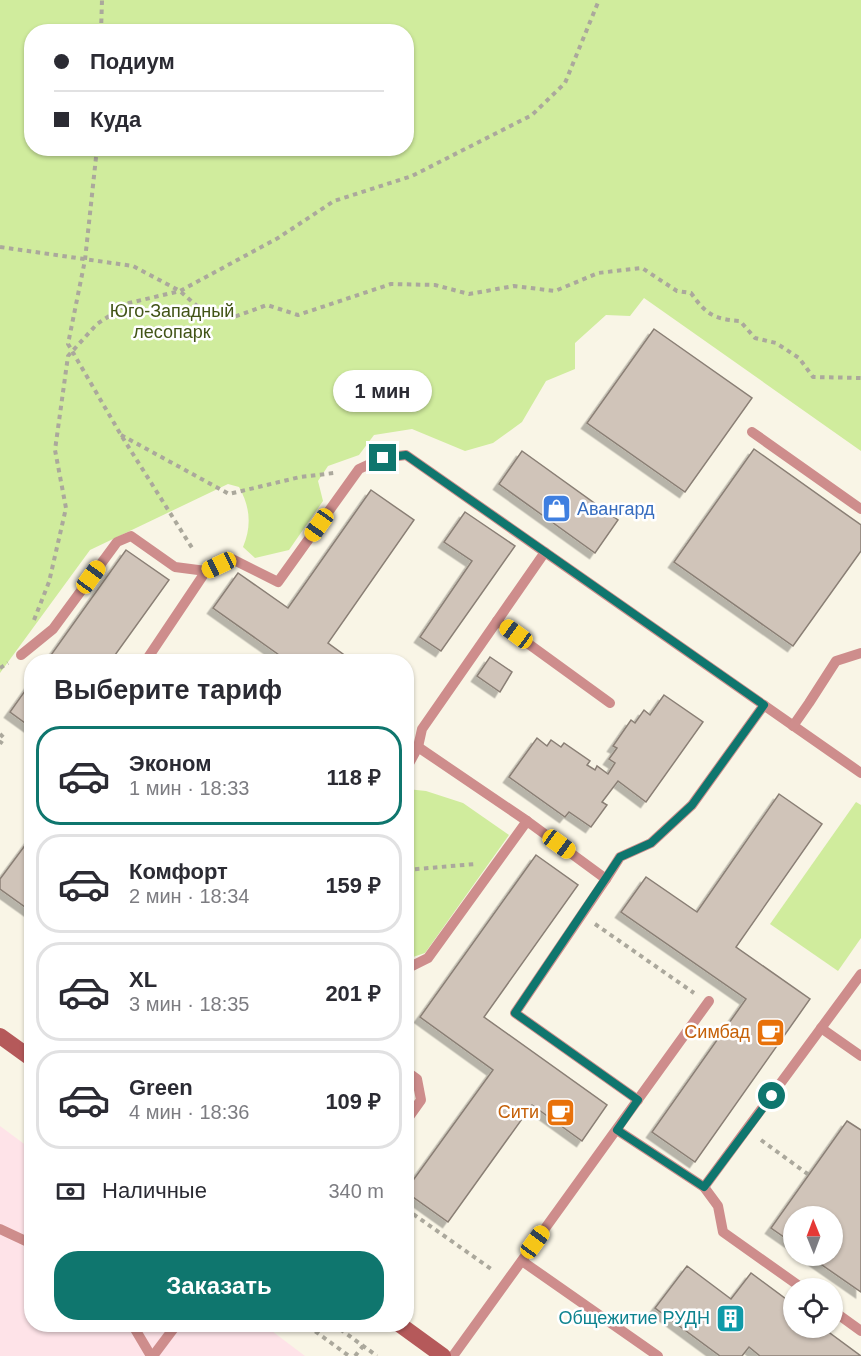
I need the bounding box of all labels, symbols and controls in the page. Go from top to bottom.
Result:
text: Подиум [90,49,175,74]
text: Куда [90,107,141,132]
park label: Юго-Западный лесопарк [110,301,234,342]
callout: 1 мин [334,371,433,413]
text: 1 мин [355,380,410,402]
route end [369,444,396,471]
shop icon: Авангард [540,493,572,525]
place label: Авангард [577,499,655,519]
car [301,505,337,545]
car [199,549,239,581]
car [73,557,109,597]
car [496,616,536,652]
text: Выберите тариф [54,675,282,705]
icon: car [57,749,111,803]
text: Эконом [129,751,212,776]
text: 118 ₽ [327,765,381,790]
text: 1 мин · 18:33 [129,777,249,799]
car [539,826,579,862]
icon: car [57,857,111,911]
text: Комфорт [129,859,228,884]
text: 159 ₽ [325,873,381,898]
text: 2 мин · 18:34 [129,885,249,907]
icon: car [57,965,111,1019]
text: XL [129,967,157,992]
text: 201 ₽ [325,981,381,1006]
text: 3 мин · 18:35 [129,993,249,1015]
cafe icon: Симбад [755,1016,787,1048]
place label: Симбад [684,1022,750,1042]
icon: car [57,1073,111,1127]
text: Green [129,1075,193,1100]
route start [758,1082,785,1109]
text: 109 ₽ [325,1089,381,1114]
cafe icon: Сити [544,1096,576,1128]
text: 4 мин · 18:36 [129,1101,249,1123]
place label: Сити [498,1102,539,1122]
icon: cash [54,1175,87,1208]
text: Наличные [102,1178,207,1203]
text: 340 m [328,1180,384,1202]
north arrow [783,1206,843,1266]
map controls [783,1206,843,1338]
car [517,1222,553,1262]
button: Заказать [54,1251,384,1320]
button: locate [783,1278,843,1338]
building icon: Общежитие РУДН [715,1302,747,1334]
place label: Общежитие РУДН [558,1308,710,1328]

